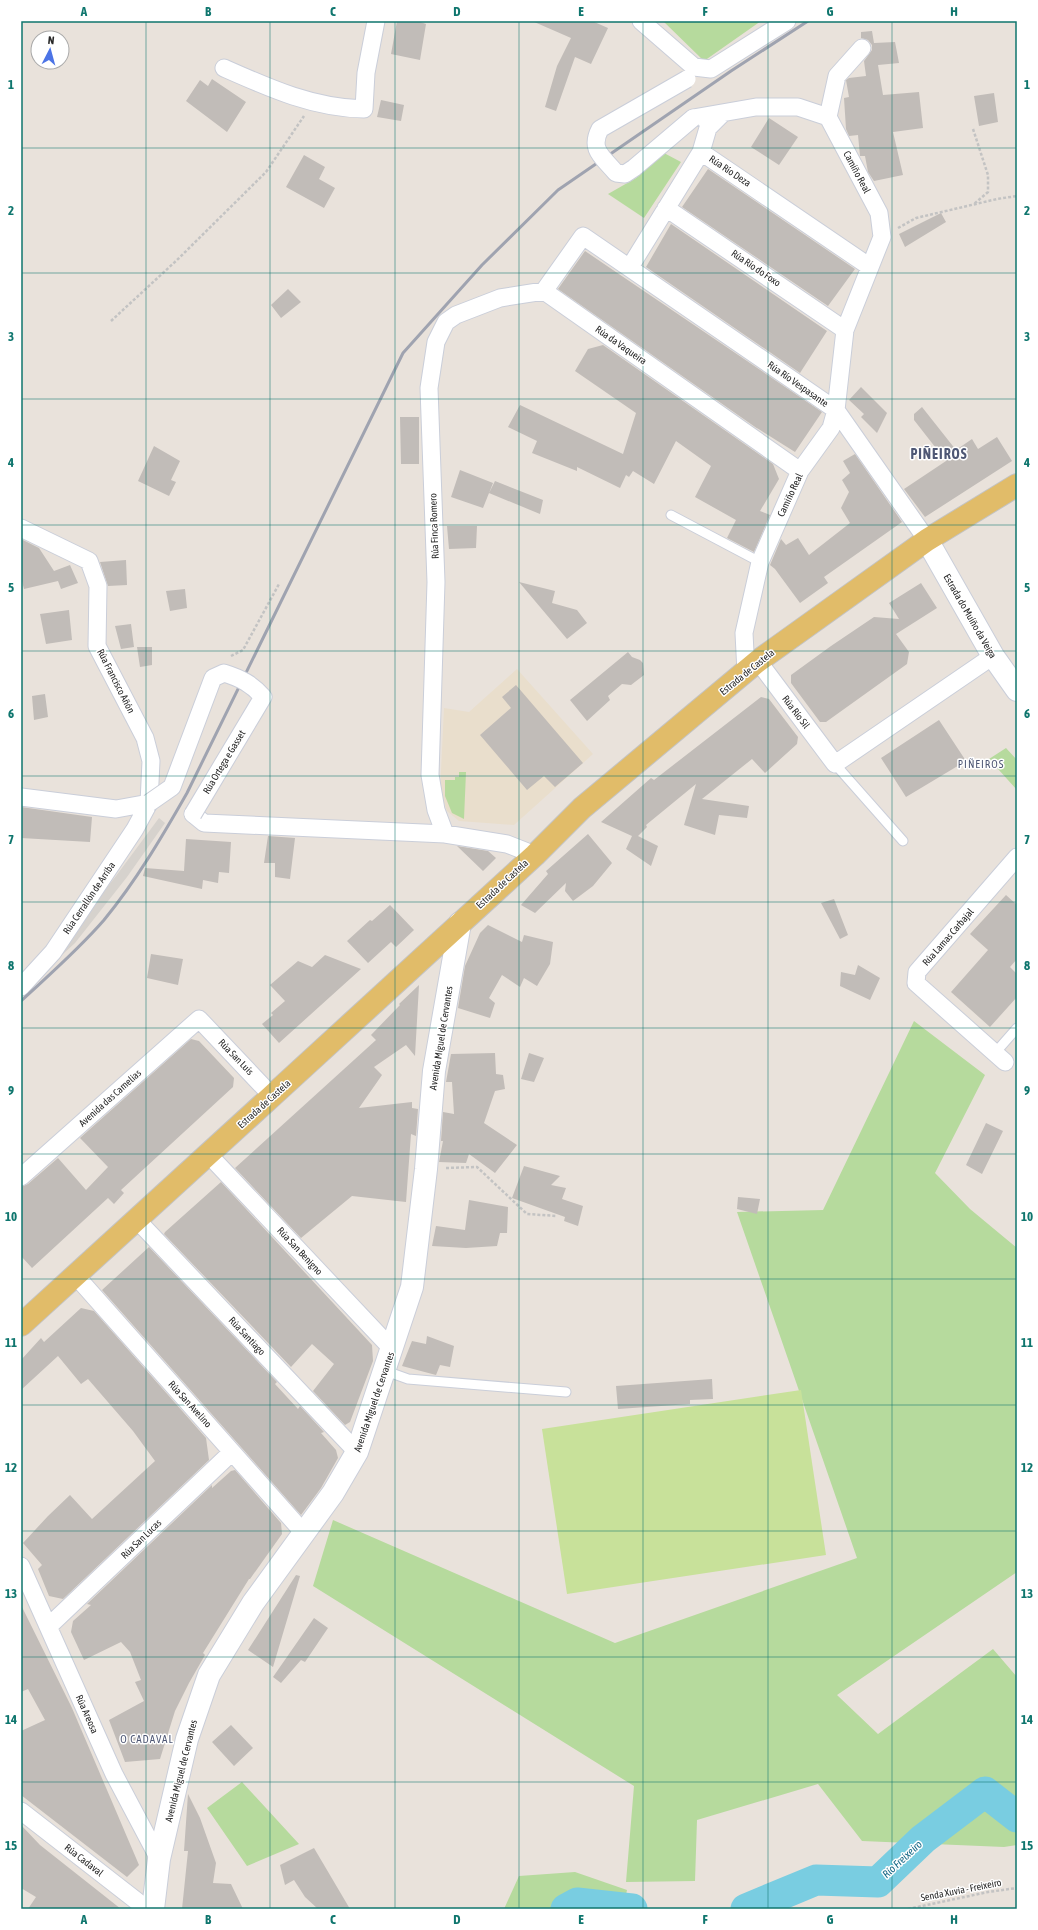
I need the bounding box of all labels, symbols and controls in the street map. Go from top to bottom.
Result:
text: A [80,4,88,19]
text: B [205,4,212,19]
text: C [330,4,336,19]
text: D [453,4,461,19]
text: E [578,4,584,19]
text: F [702,4,708,19]
text: G [827,4,834,19]
text: H [950,4,958,19]
north arrow [30,30,70,70]
text: N [47,34,55,46]
text: 1 [8,77,14,92]
text: 1 [1024,77,1030,92]
street label: Camiño Real [841,149,873,195]
street label: Rúa Río Deza [707,153,753,189]
text: 2 [8,203,14,218]
text: 2 [1024,203,1030,218]
street label: Rúa Río do Foxo [729,247,783,289]
street label: Rúa da Vaqueira [593,323,649,367]
text: 3 [8,329,14,344]
text: 3 [1024,329,1030,344]
street label: Rúa Río Vespasante [766,359,831,409]
district label: PIÑEIROS [910,445,968,462]
text: 4 [7,455,14,470]
text: 4 [1023,455,1030,470]
street label: Camiño Real [775,471,805,518]
street label: Rúa Finca Romero [427,493,441,559]
street label: Estrada do Muíño da Veiga [941,572,999,660]
text: 5 [8,580,14,595]
text: 5 [1024,580,1030,595]
street label: Estrada de Castela [718,646,777,697]
street label: Rúa Francisco Añón [95,647,137,715]
street label: Rúa Río Sil [780,693,812,731]
text: 6 [8,706,14,721]
text: 6 [1024,706,1030,721]
street label: Rúa Ortega e Gasset [201,728,247,796]
district label: PIÑEIROS [958,758,1004,770]
text: 7 [8,832,14,847]
text: 7 [1024,832,1030,847]
street label: Estrada de Castela [474,857,530,911]
street label: Rúa Cerrallón de Arriba [61,860,117,936]
street label: Rúa Lamas Carbajal [920,906,976,968]
text: 8 [8,958,14,973]
text: 8 [1024,958,1030,973]
street label: Avenida Miguel de Cervantes [427,985,455,1091]
street label: Rúa San Luís [216,1037,256,1078]
street label: Avenida das Camelias [77,1067,144,1129]
street label: Estrada de Castela [236,1077,293,1130]
text: 9 [8,1083,14,1098]
text: 9 [1024,1083,1030,1098]
text: 10 [5,1209,17,1224]
text: 10 [1021,1209,1033,1224]
street label: Rúa San Benigno [275,1225,325,1277]
street label: Rúa Santiago [227,1315,268,1358]
text: 11 [5,1335,17,1350]
text: 11 [1021,1335,1033,1350]
street label: Avenida Miguel de Cervantes [352,1350,396,1453]
street label: Rúa San Avelino [166,1378,214,1430]
text: 12 [5,1460,17,1475]
text: 12 [1021,1460,1033,1475]
street label: Rúa San Lucas [119,1517,164,1561]
text: 13 [5,1586,17,1601]
text: 13 [1021,1586,1033,1601]
street label: Rúa Areosa [74,1693,101,1735]
text: 14 [5,1712,17,1727]
text: 14 [1021,1712,1033,1727]
street label: Avenida Miguel de Cervantes [163,1718,199,1823]
district label: O CADAVAL [120,1733,174,1745]
text: 15 [5,1838,17,1853]
water label: Río Freixeiro [880,1838,924,1880]
text: 15 [1021,1838,1033,1853]
street label: Rúa Cadaval [63,1842,106,1879]
street label: Senda Xuvia - Freixeiro [920,1877,1003,1903]
text: A [80,1912,88,1927]
text: B [205,1912,212,1927]
text: C [330,1912,336,1927]
text: D [453,1912,461,1927]
text: E [578,1912,584,1927]
text: F [702,1912,708,1927]
text: G [827,1912,834,1927]
text: H [950,1912,958,1927]

